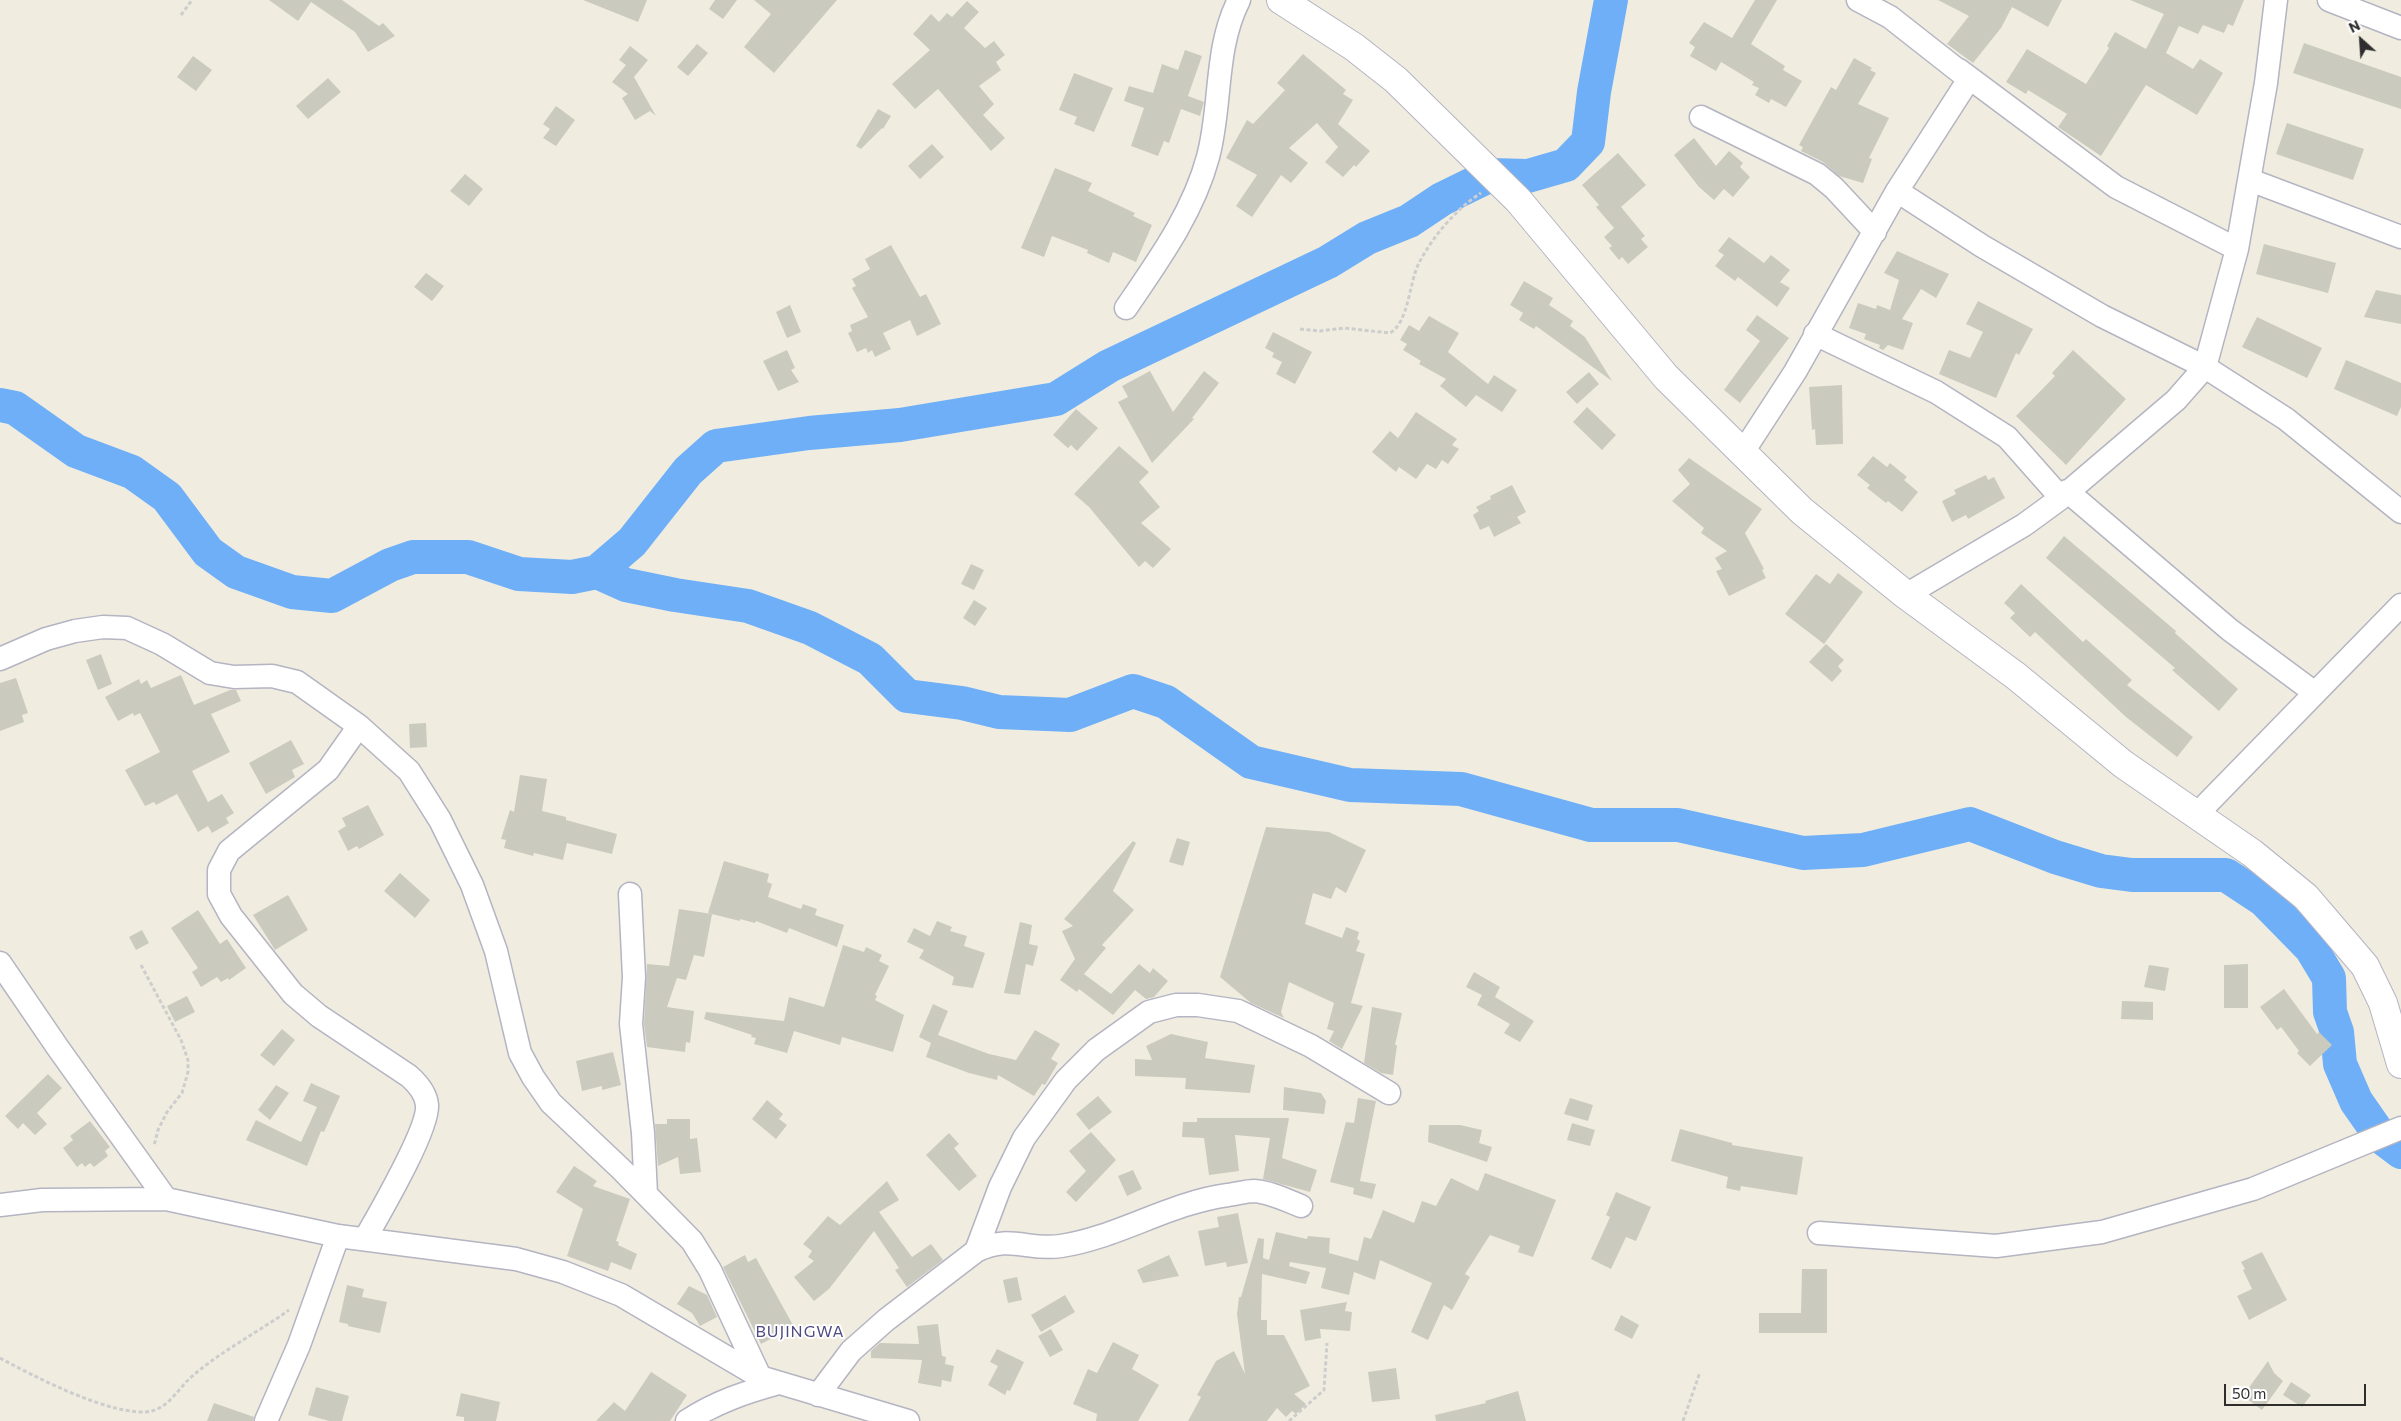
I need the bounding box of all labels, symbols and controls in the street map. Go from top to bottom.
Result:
north arrow [2336,15,2386,65]
text: N [2346,16,2363,36]
district label: BUJINGWA [754,1322,846,1342]
scale bar [2226,1374,2368,1406]
text: 50 m [2232,1384,2266,1402]

